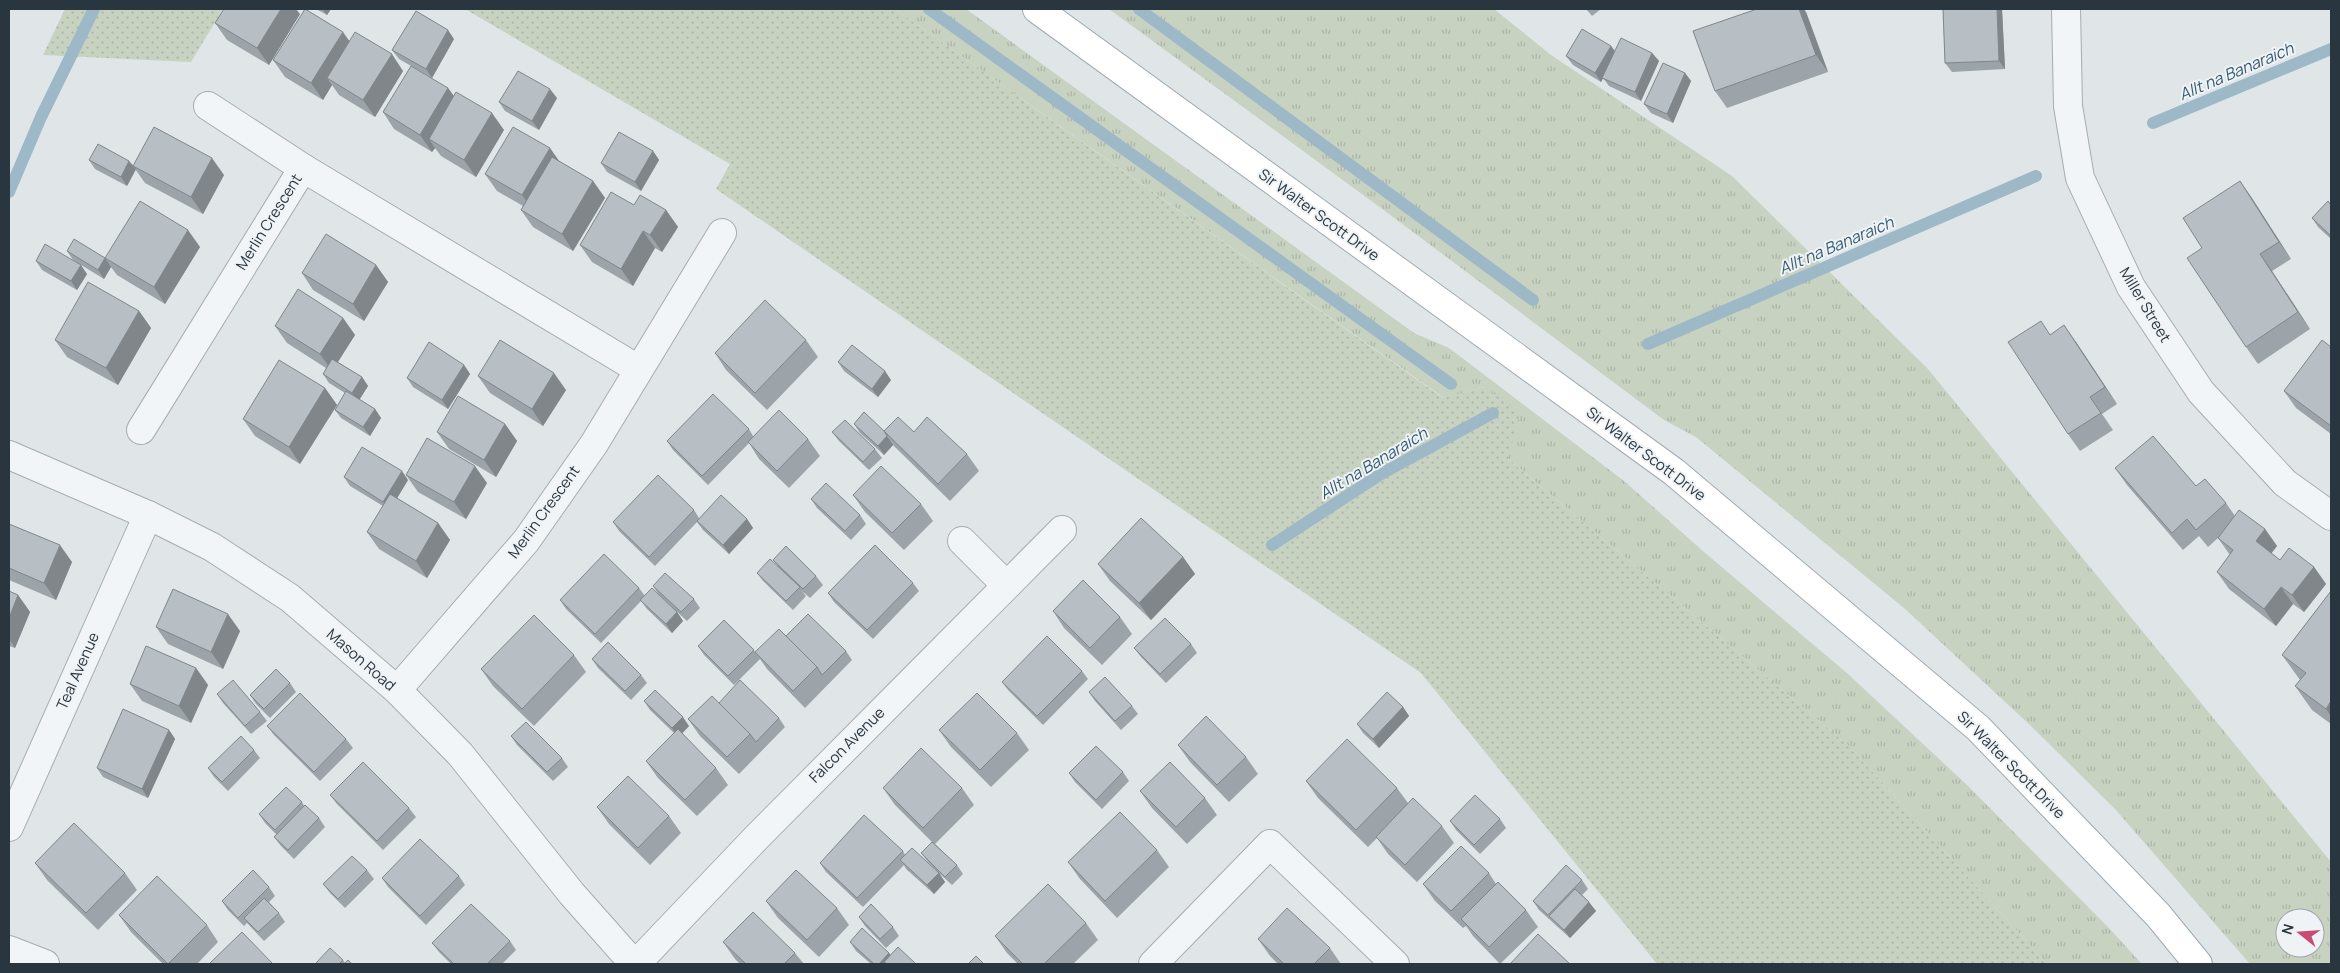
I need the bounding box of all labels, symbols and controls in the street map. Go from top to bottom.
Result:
water label: Allt na Banaraich [2175,37,2297,105]
street label: Sir Walter Scott Drive [1255,164,1384,266]
street label: Merlin Crescent [231,170,307,274]
water label: Allt na Banaraich [1775,211,1897,279]
street label: Miller Street [2115,263,2176,346]
street label: Sir Walter Scott Drive [1582,402,1711,506]
water label: Allt na Banaraich [1315,422,1432,504]
street label: Merlin Crescent [503,461,584,562]
street label: Mason Road [322,624,400,695]
street label: Teal Avenue [51,629,104,713]
street label: Falcon Avenue [804,702,889,787]
street label: Sir Walter Scott Drive [1953,706,2070,823]
north arrow [2275,908,2325,958]
text: N [2277,921,2298,937]

